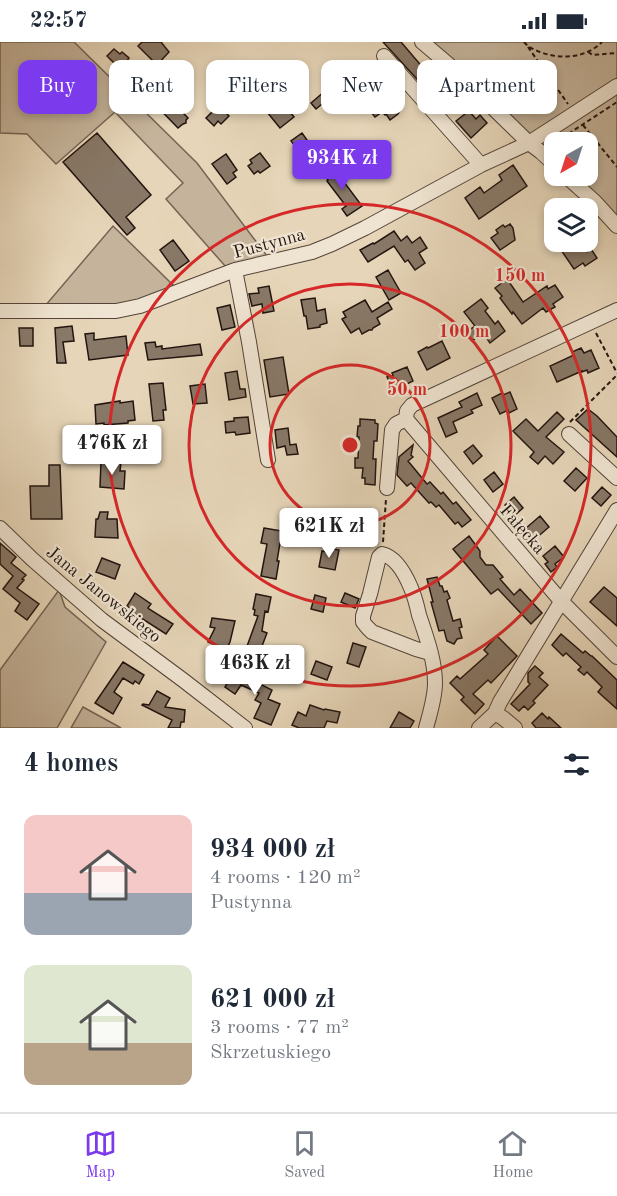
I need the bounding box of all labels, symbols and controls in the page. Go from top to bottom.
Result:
text: 22:57 [30,10,87,32]
chip: Buy [18,60,97,114]
chip: Rent [109,60,194,114]
chip: Filters [206,60,309,114]
chip: New [321,60,405,114]
chip: Apartment [417,60,557,114]
north arrow [544,132,598,186]
map controls [544,132,598,252]
pin: 934K zł [287,140,397,191]
text: 934K zł [306,149,378,169]
button: layers [544,198,598,252]
street label: Pustynna [231,226,307,262]
text: 150 m [495,267,545,285]
text: 100 m [439,323,489,341]
text: 50 m [387,381,427,399]
pin: 476K zł [57,425,167,476]
text: 476K zł [76,434,148,454]
centre of rings [340,435,360,455]
street label: Fałęcka [496,501,549,558]
pin: 621K zł [274,508,384,559]
text: 621K zł [293,517,365,537]
street label: Jana Janowskiego [42,543,164,647]
pin: 463K zł [200,645,310,696]
text: 463K zł [219,654,291,674]
icon: filters [560,748,593,781]
text: 4 homes [24,751,118,777]
text: 934 000 zł [210,837,335,863]
icon: home [72,839,144,911]
text: 4 rooms · 120 m² [210,868,360,888]
text: Pustynna [210,893,292,913]
text: 621 000 zł [210,987,335,1013]
icon: home [72,989,144,1061]
text: 3 rooms · 77 m² [210,1018,349,1038]
text: Skrzetuskiego [210,1043,331,1063]
tab: Map [84,1127,117,1183]
tab: Saved [284,1127,325,1183]
tab: Home [493,1127,533,1183]

